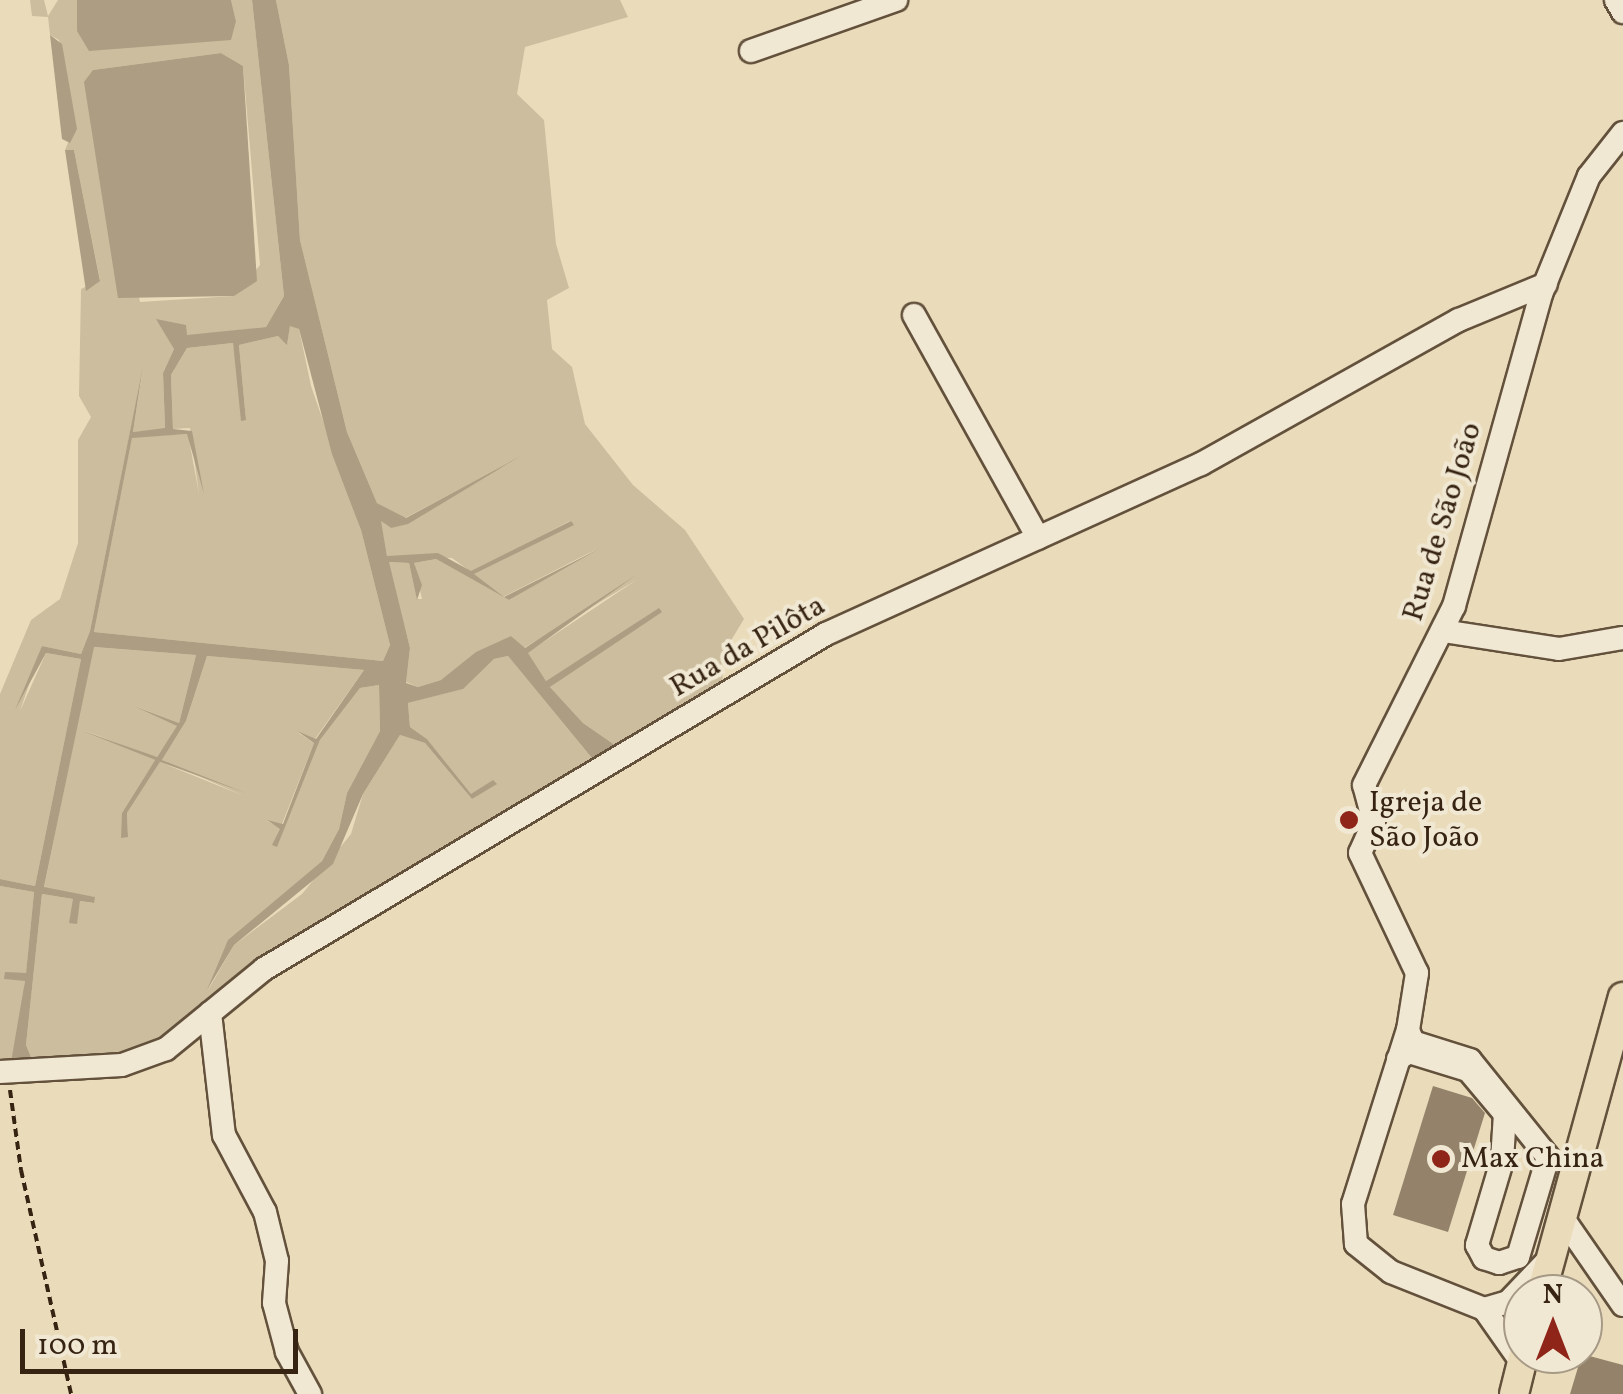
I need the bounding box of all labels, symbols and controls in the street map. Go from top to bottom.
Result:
street label: Rua de São João [1396,418,1490,626]
street label: Rua da Pilôta [664,588,832,706]
place label: Igreja de São João [1369,785,1482,856]
marker: Igreja de São João [1338,809,1360,831]
place label: Max China [1461,1141,1605,1177]
marker: Max China [1430,1148,1452,1170]
north arrow [1503,1274,1603,1374]
text: N [1543,1276,1563,1315]
scale bar [25,1309,302,1371]
text: 100 m [37,1325,118,1367]

